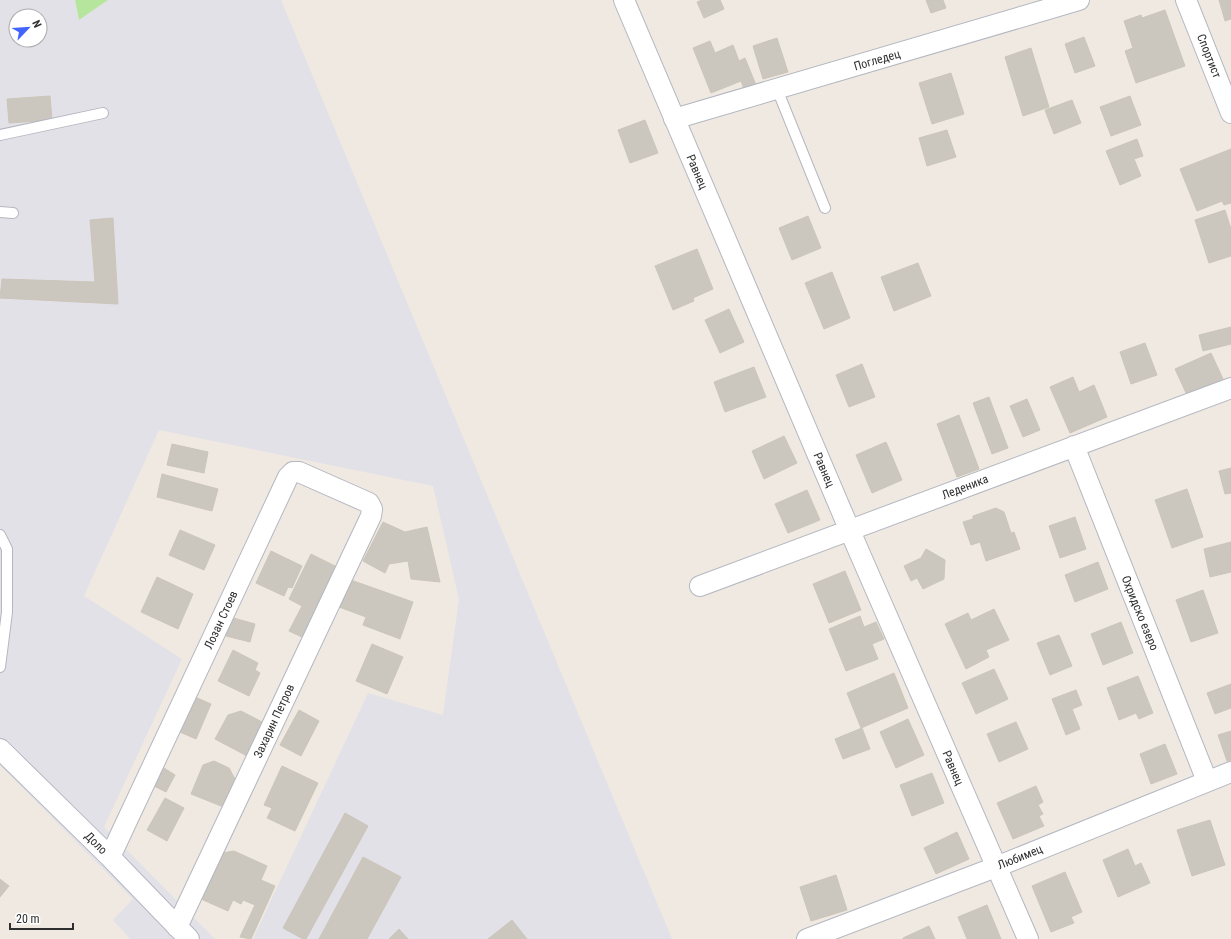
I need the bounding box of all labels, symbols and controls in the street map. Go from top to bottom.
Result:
north arrow [8,8,48,48]
text: N [29,18,44,30]
street label: Спортист [1194,32,1224,80]
street label: Погледец [852,47,902,73]
street label: Равнец [683,153,711,191]
street label: Равнец [810,451,838,489]
street label: Леденика [940,472,991,502]
street label: Охридско езеро [1119,574,1161,652]
street label: Лозан Стоев [201,589,241,651]
street label: Захарин Петров [251,682,297,760]
street label: Равнец [939,749,967,787]
street label: Доло [82,829,110,857]
street label: Любимец [995,842,1045,872]
scale bar [10,905,73,931]
text: 20 m [16,912,40,926]

